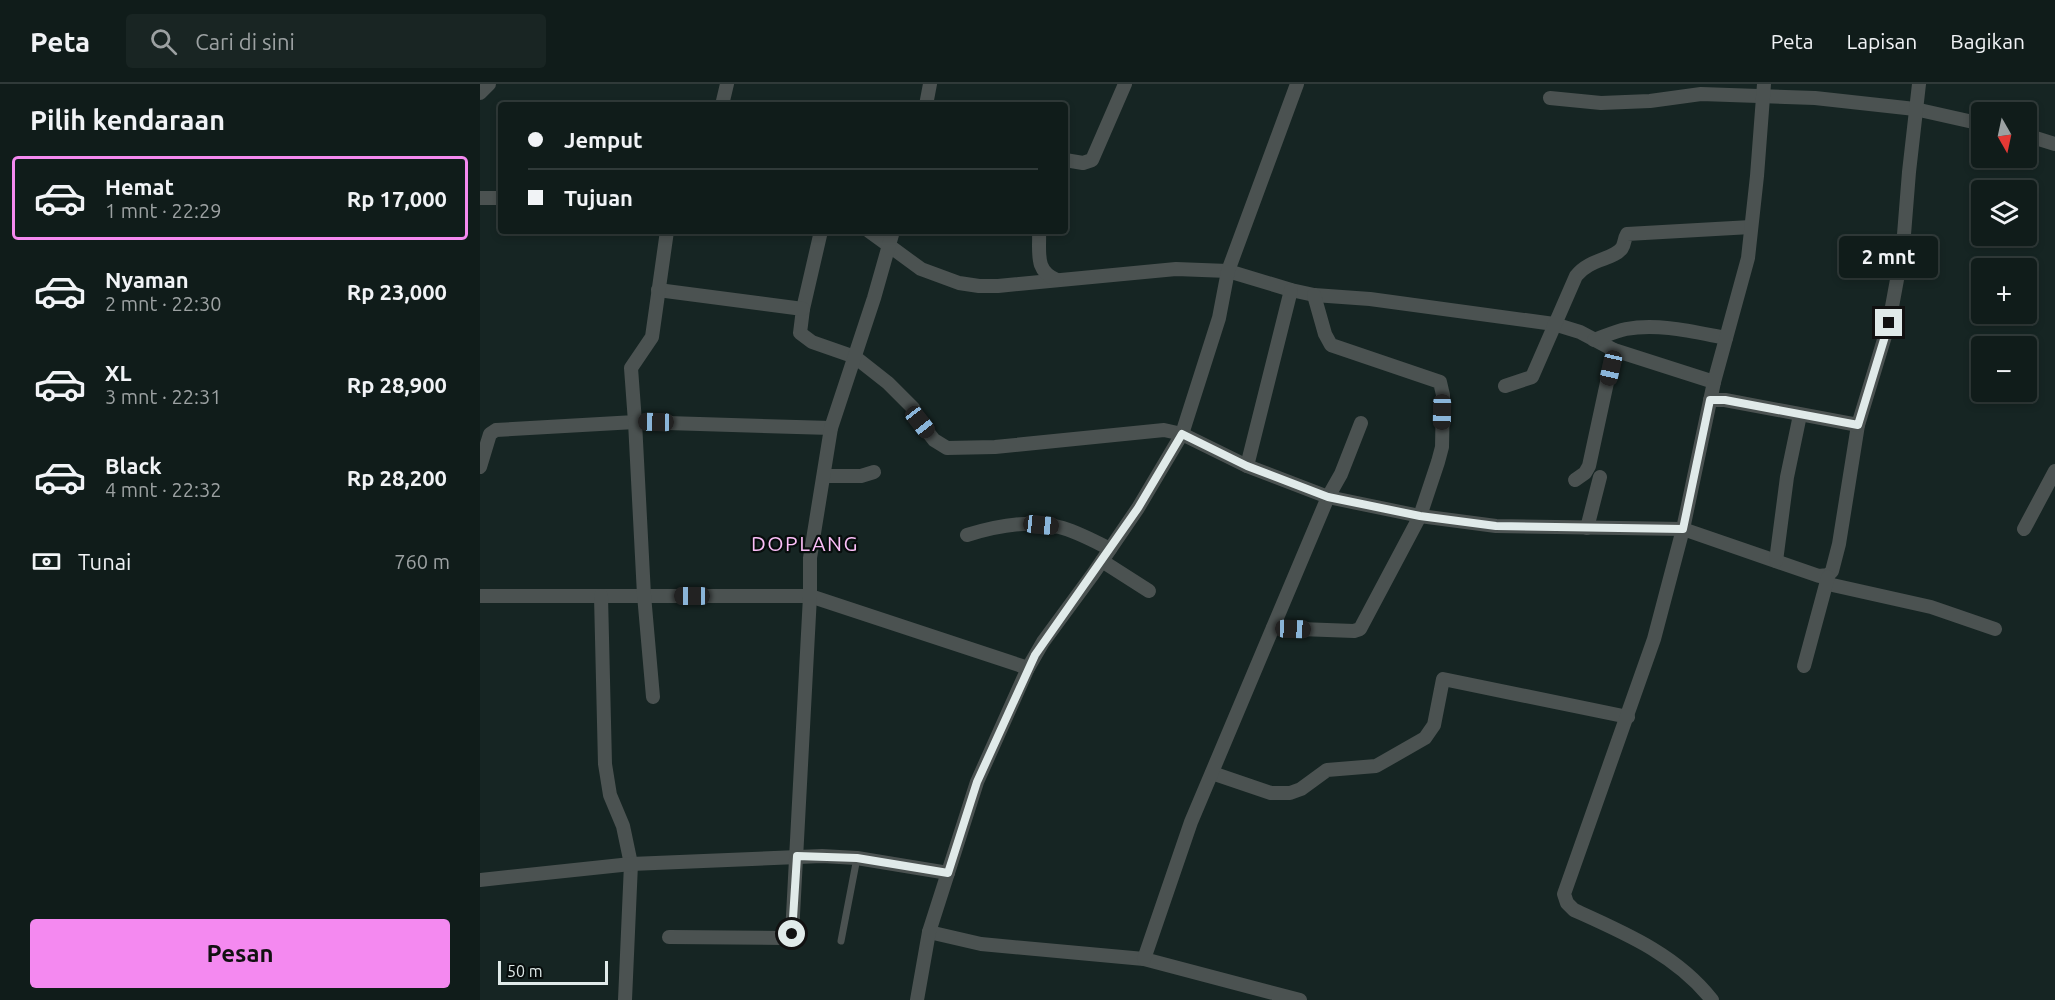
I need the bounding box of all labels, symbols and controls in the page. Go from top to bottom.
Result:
search box [126,14,546,68]
icon: search [147,25,180,58]
text: Peta [30,26,90,57]
text: Cari di sini [195,29,295,54]
text: Peta [1771,29,1814,53]
text: Lapisan [1847,29,1917,53]
text: Bagikan [1950,29,2025,53]
north arrow [1971,102,2037,168]
map controls [1971,102,2037,402]
text: Pilih kendaraan [30,105,225,135]
text: Jemput [564,127,643,152]
icon: car [33,171,87,225]
text: Hemat [105,174,174,199]
button: layers [1971,180,2037,246]
text: Tujuan [564,185,633,210]
text: Rp 17,000 [347,186,447,211]
text: 1 mnt · 22:29 [105,199,222,222]
callout: 2 mnt [1840,236,1938,278]
text: 2 mnt [1862,245,1915,268]
button: + [1971,258,2037,324]
icon: car [33,264,87,318]
text: Nyaman [105,267,189,292]
text: Rp 23,000 [347,279,447,304]
text: 2 mnt · 22:30 [105,292,222,315]
route end [1875,309,1902,336]
button: − [1971,336,2037,402]
car [1598,348,1624,388]
icon: car [33,357,87,411]
text: XL [105,360,132,385]
text: Rp 28,900 [347,372,447,397]
text: 3 mnt · 22:31 [105,385,222,408]
car [1433,394,1451,430]
car [902,402,938,442]
car [638,413,674,431]
icon: car [33,450,87,504]
text: Black [105,453,162,478]
text: Rp 28,200 [347,465,447,490]
text: 4 mnt · 22:32 [105,478,222,501]
car [1022,514,1060,536]
district label: DOPLANG [751,531,859,555]
icon: cash [30,545,63,578]
text: Tunai [78,549,131,574]
text: 760 m [394,550,450,573]
car [674,587,710,605]
car [1275,619,1311,639]
button: Pesan [30,919,450,988]
route start [778,920,805,947]
scale bar [498,958,608,986]
text: 50 m [507,962,543,980]

